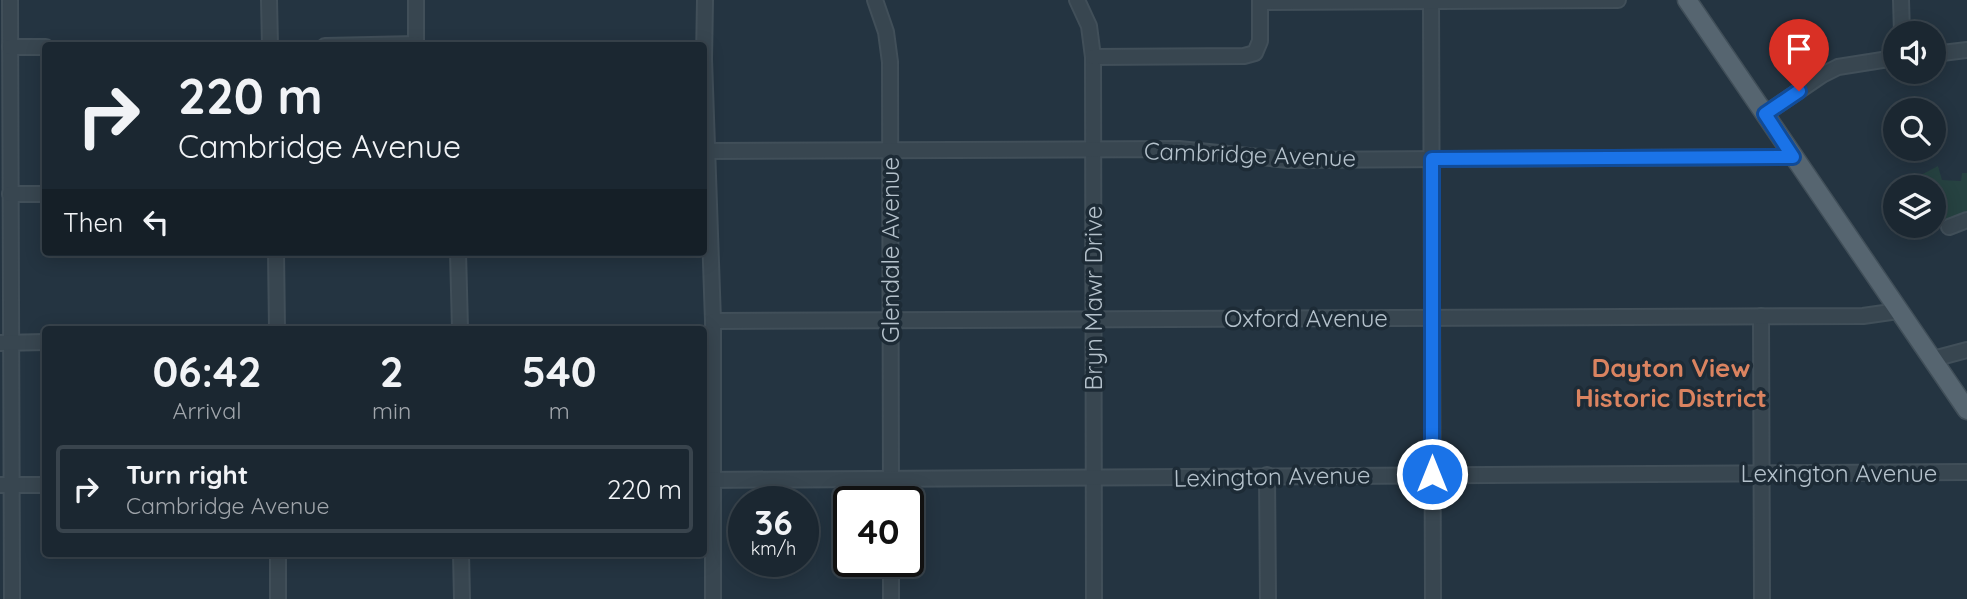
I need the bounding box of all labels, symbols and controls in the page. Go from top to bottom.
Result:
pin [1769,19,1829,91]
map controls [1883,21,1946,238]
button: sound [1883,21,1946,84]
icon: arrive [1780,30,1818,68]
text: 220 m [178,65,323,126]
icon: right [63,70,154,161]
button: search [1883,98,1946,161]
text: Cambridge Avenue [178,126,461,166]
street label: Cambridge Avenue [1143,135,1357,173]
street label: Glendale Avenue [875,157,905,343]
button: layers [1883,175,1946,238]
icon: left [137,203,175,241]
text: Then [63,206,123,239]
street label: Bryn Mawr Drive [1078,206,1108,390]
street label: Oxford Avenue [1224,303,1388,333]
text: 06:42 [153,345,262,398]
text: 2 [380,345,404,398]
text: 540 [522,345,596,398]
district label: Dayton View Historic District [1575,351,1767,414]
text: Arrival [173,396,241,425]
text: min [372,396,411,425]
text: m [549,396,570,425]
position arrow [1395,437,1469,511]
text: Turn right [126,458,248,491]
street label: Lexington Avenue [1741,458,1937,488]
street label: Lexington Avenue [1173,459,1371,493]
icon: right [67,470,105,508]
text: 220 m [607,473,682,506]
speed limit sign: 40 [833,486,924,577]
text: Cambridge Avenue [126,491,329,520]
text: 36 [754,500,793,544]
text: km/h [751,537,796,560]

